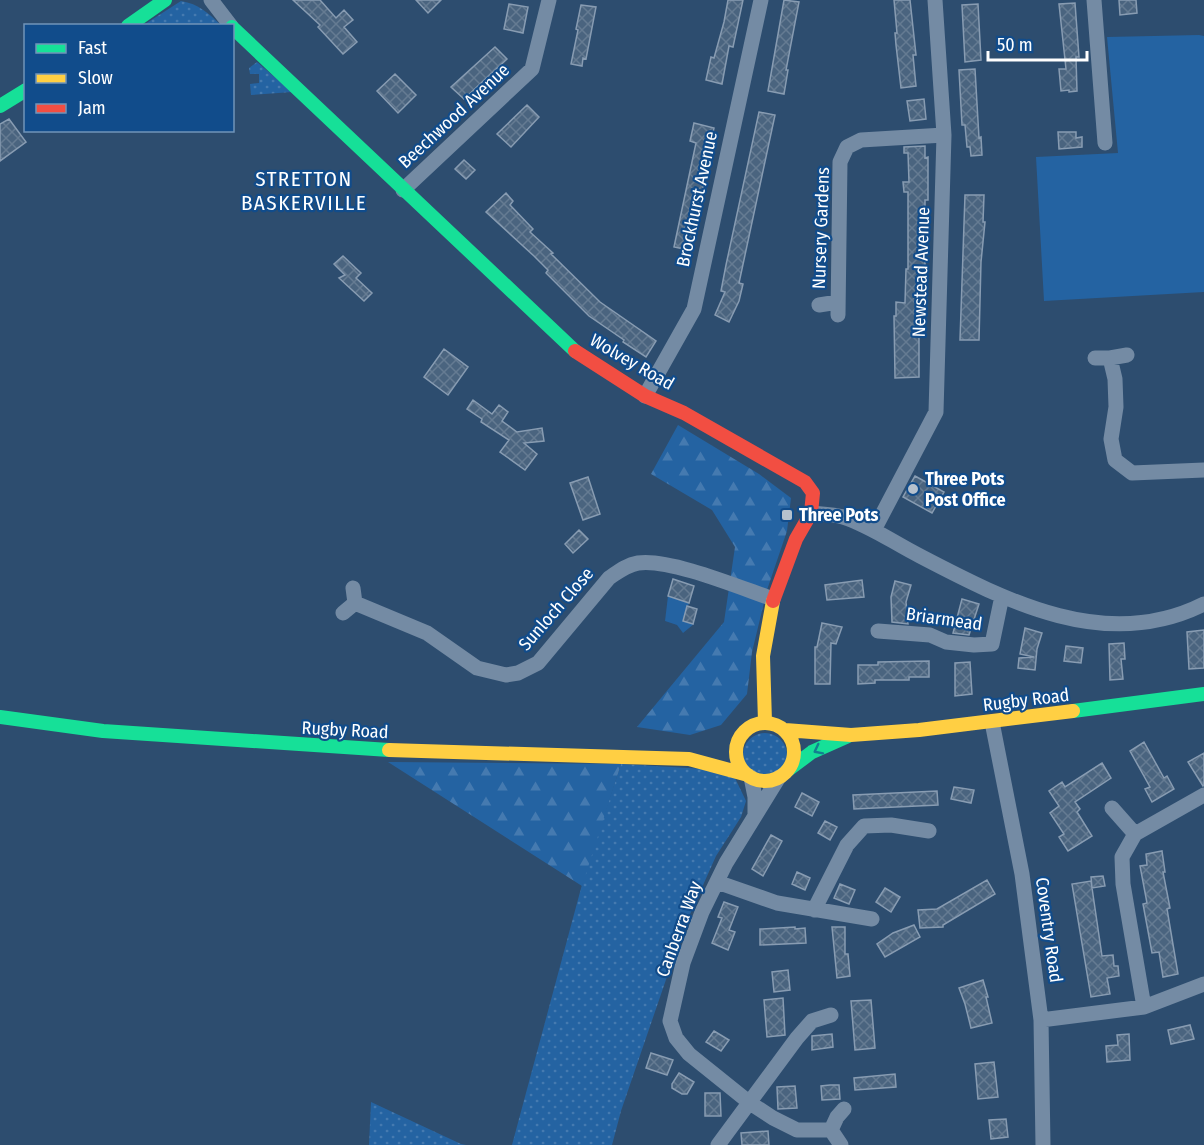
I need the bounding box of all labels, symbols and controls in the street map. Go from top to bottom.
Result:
legend [24,24,234,132]
scale bar [988,24,1087,62]
text: 50 m [997,34,1033,56]
text: Fast [78,37,107,59]
street label: Beechwood Avenue [394,59,514,173]
text: Slow [78,67,113,89]
text: Jam [78,97,106,119]
street label: Brockhurst Avenue [672,129,722,269]
district label: STRETTON BASKERVILLE [241,166,367,216]
street label: Nursery Gardens [808,166,834,289]
street label: Newstead Avenue [908,206,934,338]
street label: Wolvey Road [586,329,678,395]
place label: Three Pots Post Office [925,468,1006,511]
marker: Three Pots Post Office [906,482,920,496]
place label: Three Pots [799,504,879,526]
marker: Three Pots [780,508,794,522]
street label: Sunloch Close [514,563,598,655]
street label: Briarmead [904,603,984,635]
street label: Rugby Road [982,684,1070,716]
street label: Rugby Road [301,717,389,743]
one-way arrow [813,743,824,755]
street label: Coventry Road [1031,876,1067,984]
street label: Canberra Way [652,878,706,980]

